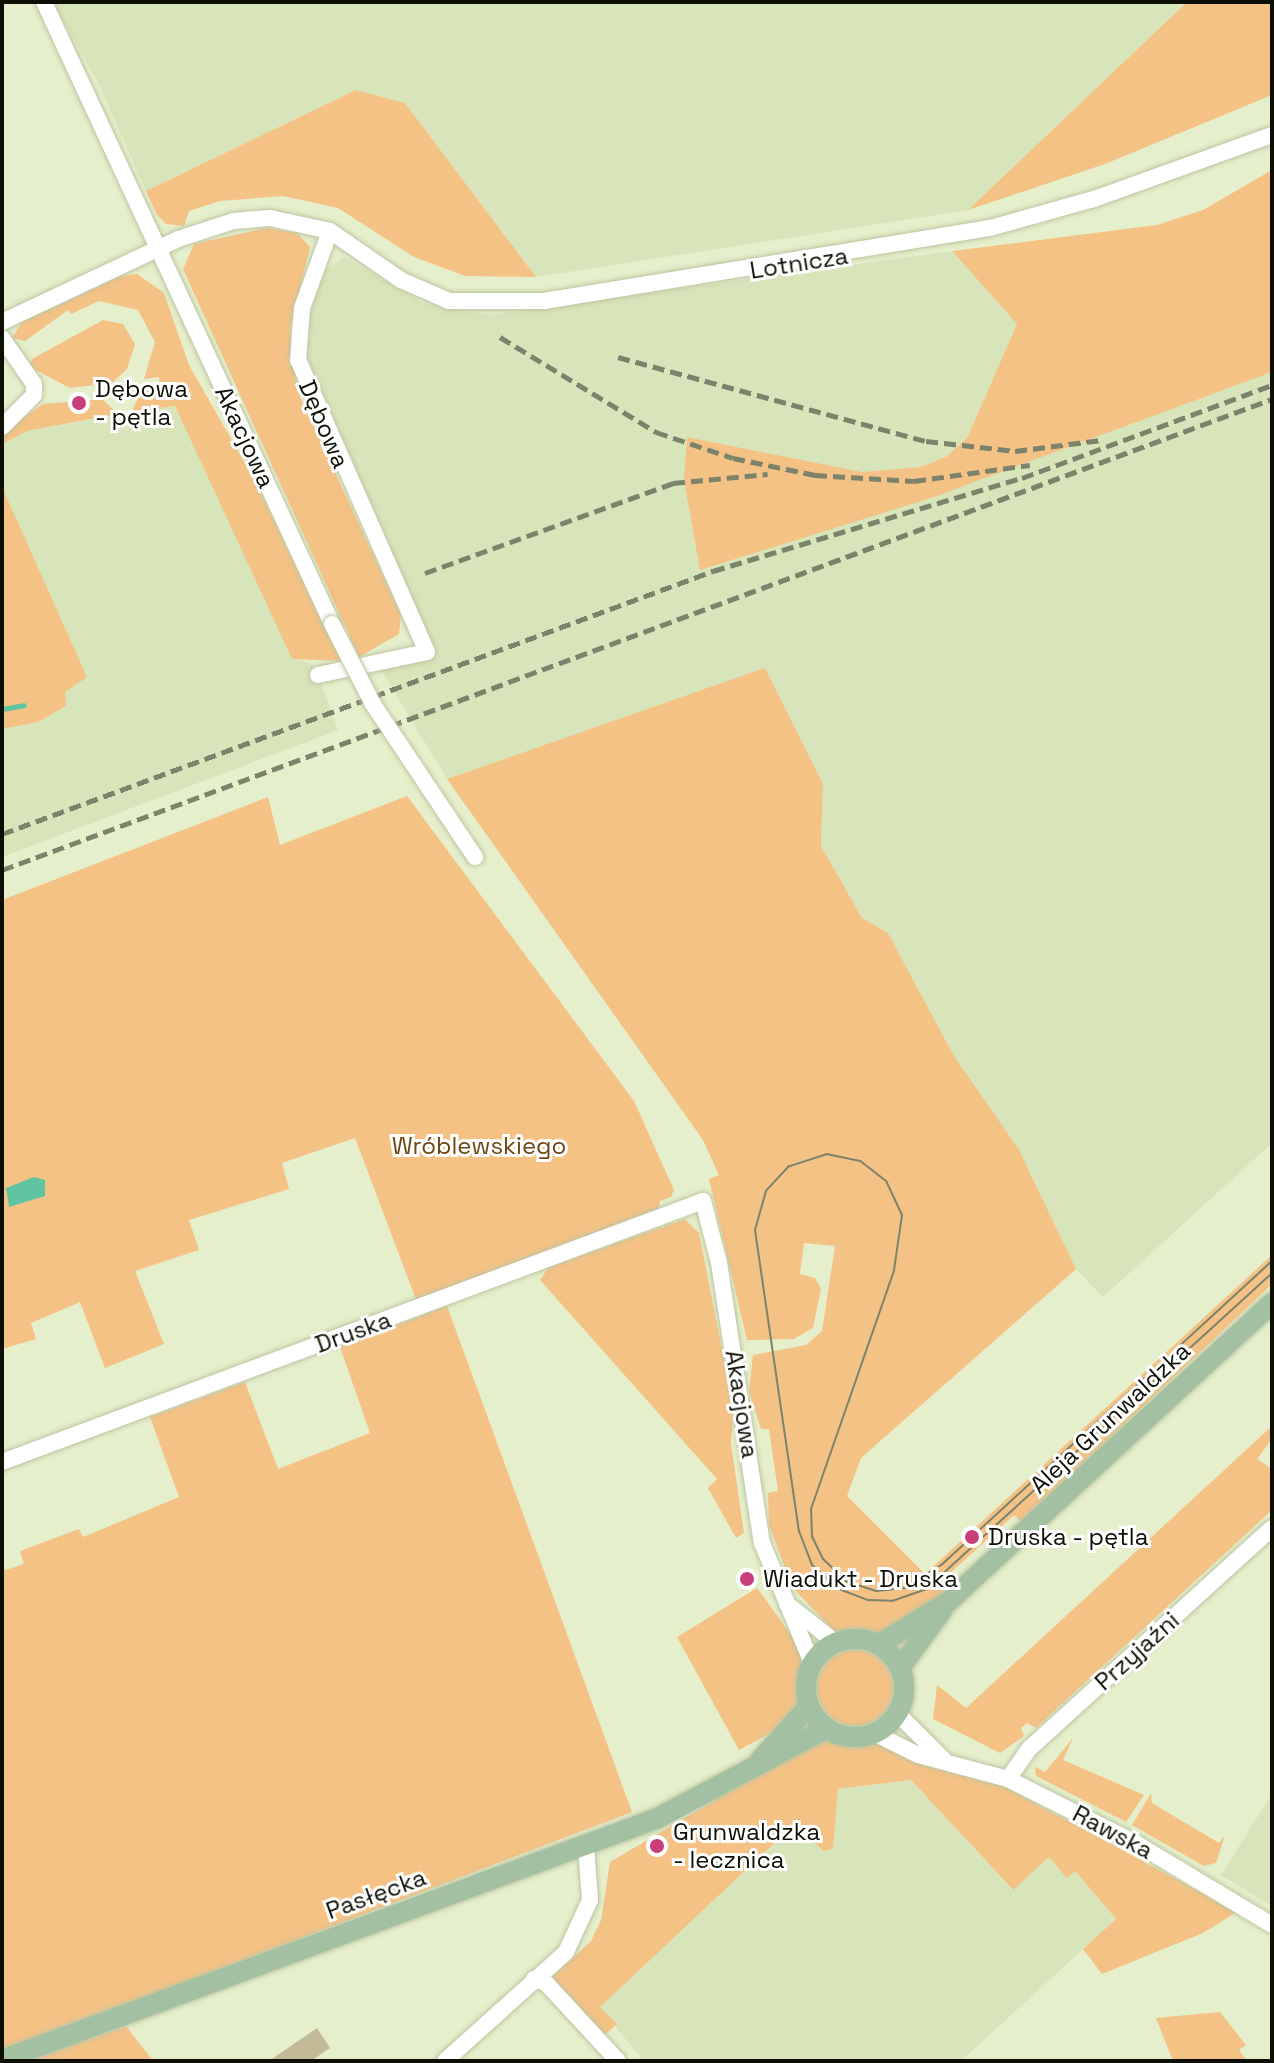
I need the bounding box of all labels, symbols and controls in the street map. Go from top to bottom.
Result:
street label: Lotnicza [748,241,850,285]
place label: Dębowa - pętla [95,375,188,431]
street label: Dębowa [293,376,355,472]
street label: Akacjowa [209,382,281,492]
marker: Dębowa - pętla [70,394,88,412]
park label: Wróblewskiego [392,1132,566,1160]
street label: Druska [311,1305,395,1359]
street label: Aleja Grunwaldzka [1024,1336,1196,1500]
street label: Akacjowa [719,1348,765,1460]
place label: Druska - pętla [988,1523,1150,1551]
marker: Druska - pętla [963,1528,981,1546]
place label: Wiadukt - Druska [763,1565,959,1593]
marker: Wiadukt - Druska [738,1570,756,1588]
street label: Przyjaźni [1089,1606,1185,1696]
street label: Rawska [1068,1799,1158,1865]
place label: Grunwaldzka - lecznica [673,1818,820,1874]
marker: Grunwaldzka - lecznica [648,1837,666,1855]
street label: Pasłęcka [322,1863,430,1925]

